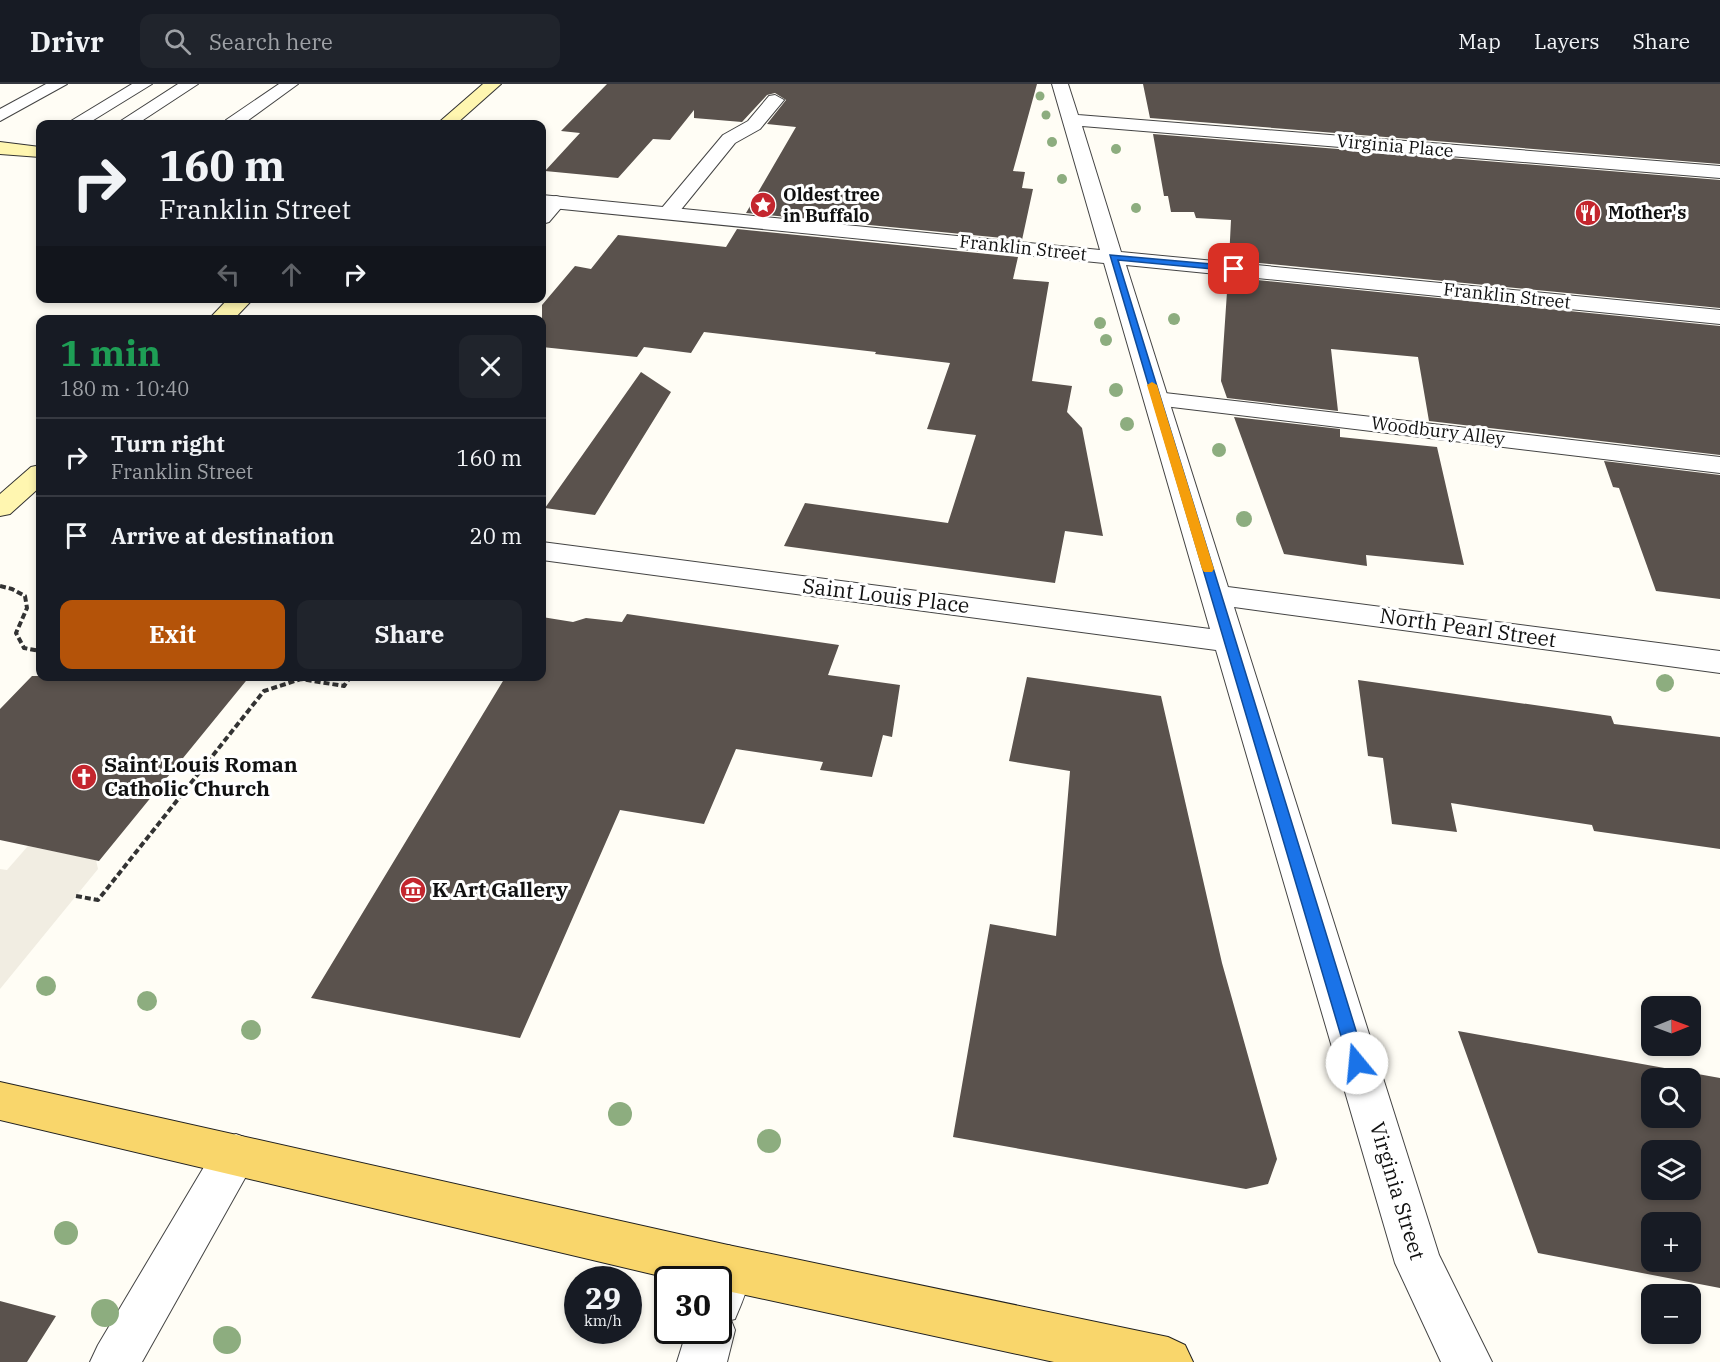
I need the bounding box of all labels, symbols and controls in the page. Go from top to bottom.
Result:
search box [140,14,560,68]
text: Drivr [30,23,104,60]
icon: search [161,25,194,58]
text: Search here [209,27,333,56]
text: Map [1458,27,1501,55]
text: Layers [1534,27,1600,55]
text: Share [1633,27,1690,55]
street label: Virginia Place [1336,129,1454,162]
text: 160 m [159,138,285,193]
icon: right [60,144,138,222]
place label: Oldest tree in Buffalo [783,183,880,227]
place icon: Oldest tree in Buffalo [748,190,778,220]
text: Franklin Street [159,191,351,226]
restaurant icon: Mother's [1573,198,1603,228]
place label: Mother's [1608,201,1686,224]
street label: Franklin Street [958,229,1088,266]
pin [1208,243,1259,294]
icon: arrive [1217,252,1250,285]
icon: left [212,258,245,291]
icon: ahead [275,258,308,291]
icon: right [338,258,371,291]
street label: Franklin Street [1442,277,1572,314]
text: 1 min [60,329,161,376]
button: close [459,335,522,398]
text: 180 m · 10:40 [60,375,189,402]
street label: Woodbury Alley [1370,411,1507,450]
text: Turn right [111,429,225,458]
icon: right [60,441,93,474]
text: 160 m [456,443,522,472]
text: Franklin Street [111,458,253,485]
icon: arrive [60,519,93,552]
text: Arrive at destination [111,521,334,550]
text: 20 m [470,521,522,550]
street label: Saint Louis Place [801,571,971,619]
button: Exit [60,600,285,669]
button: Share [297,600,522,669]
street label: North Pearl Street [1378,601,1558,653]
place label: Saint Louis Roman Catholic Church [104,750,298,802]
church icon: Saint Louis Roman Catholic Church [69,762,99,792]
museum icon: K Art Gallery [398,875,428,905]
place label: K Art Gallery [432,875,568,903]
north arrow [1641,996,1701,1056]
map controls [1641,996,1701,1344]
position arrow [1325,1031,1389,1095]
button: search [1641,1068,1701,1128]
street label: Virginia Street [1364,1118,1432,1263]
button: layers [1641,1140,1701,1200]
button: + [1641,1212,1701,1272]
speed limit sign: 30 [654,1266,732,1344]
text: 29 [585,1278,621,1317]
button: − [1641,1284,1701,1344]
text: km/h [584,1311,622,1330]

